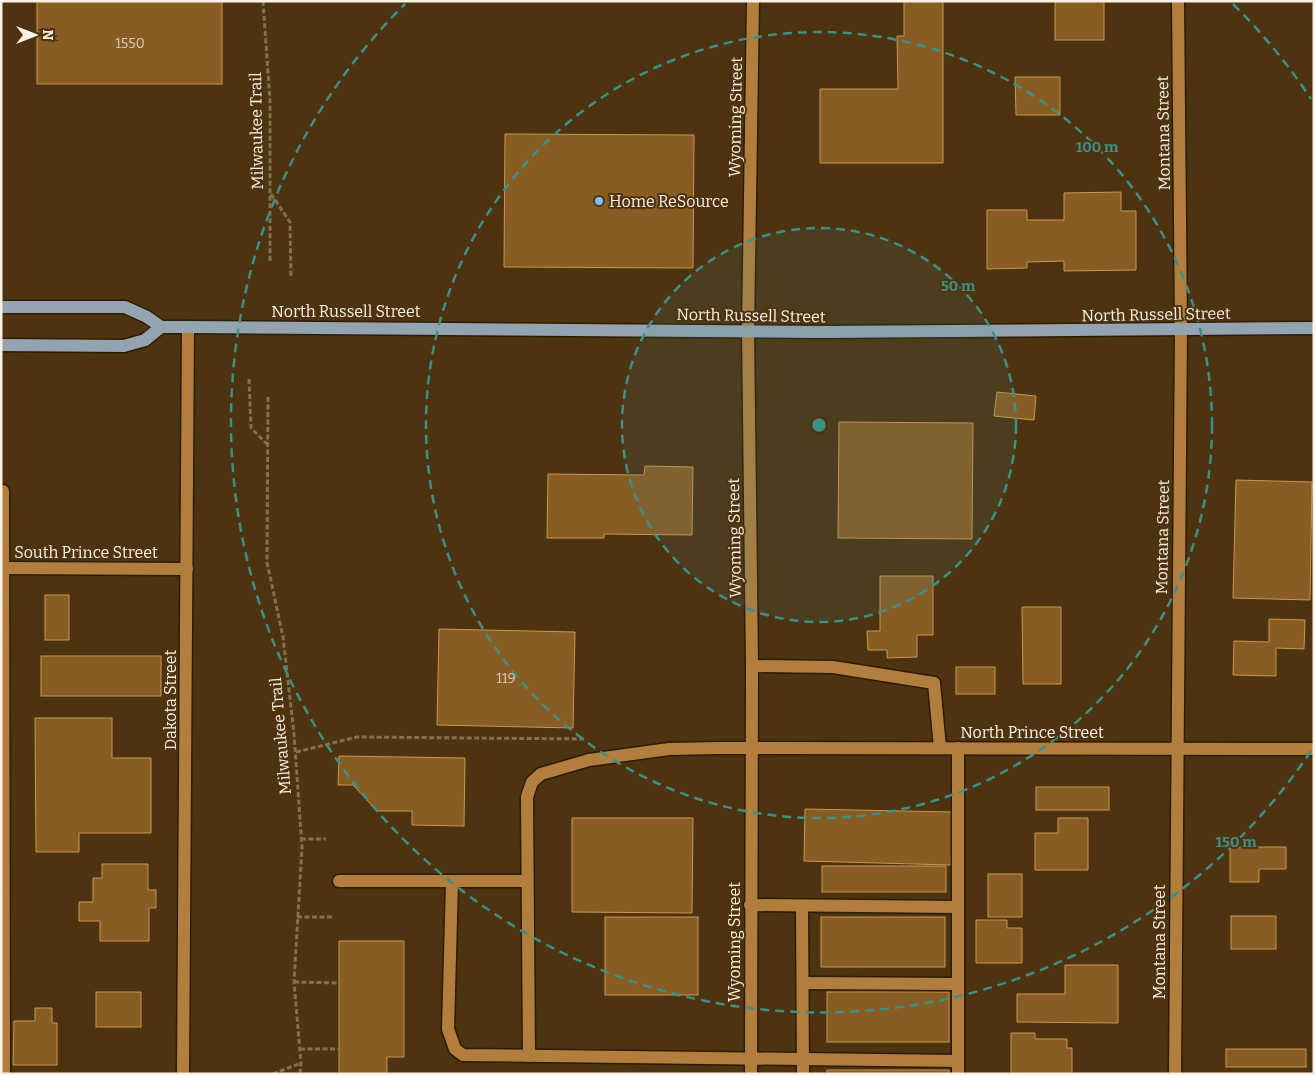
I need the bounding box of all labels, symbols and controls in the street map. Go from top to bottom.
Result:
north arrow [10,10,60,60]
text: N [39,30,56,41]
house number: 1550 [115,35,145,52]
street label: Wyoming Street [725,57,746,177]
street label: Milwaukee Trail [246,72,267,190]
street label: Montana Street [1153,75,1174,191]
text: 100 m [1076,138,1119,156]
place label: Home ReSource [609,192,729,211]
marker: Home ReSource [593,195,605,207]
text: 50 m [941,277,976,295]
street label: North Russell Street [271,302,421,321]
street label: North Russell Street [1081,304,1231,325]
street label: North Russell Street [676,305,826,326]
centre of rings [810,416,828,434]
street label: Wyoming Street [724,478,745,598]
street label: Montana Street [1152,479,1173,595]
street label: South Prince Street [14,543,158,562]
street label: Dakota Street [161,650,180,750]
house number: 119 [496,670,516,687]
street label: Milwaukee Trail [266,676,295,795]
street label: North Prince Street [960,723,1104,742]
text: 150 m [1215,833,1257,851]
street label: Wyoming Street [725,882,744,1002]
street label: Montana Street [1150,884,1169,999]

